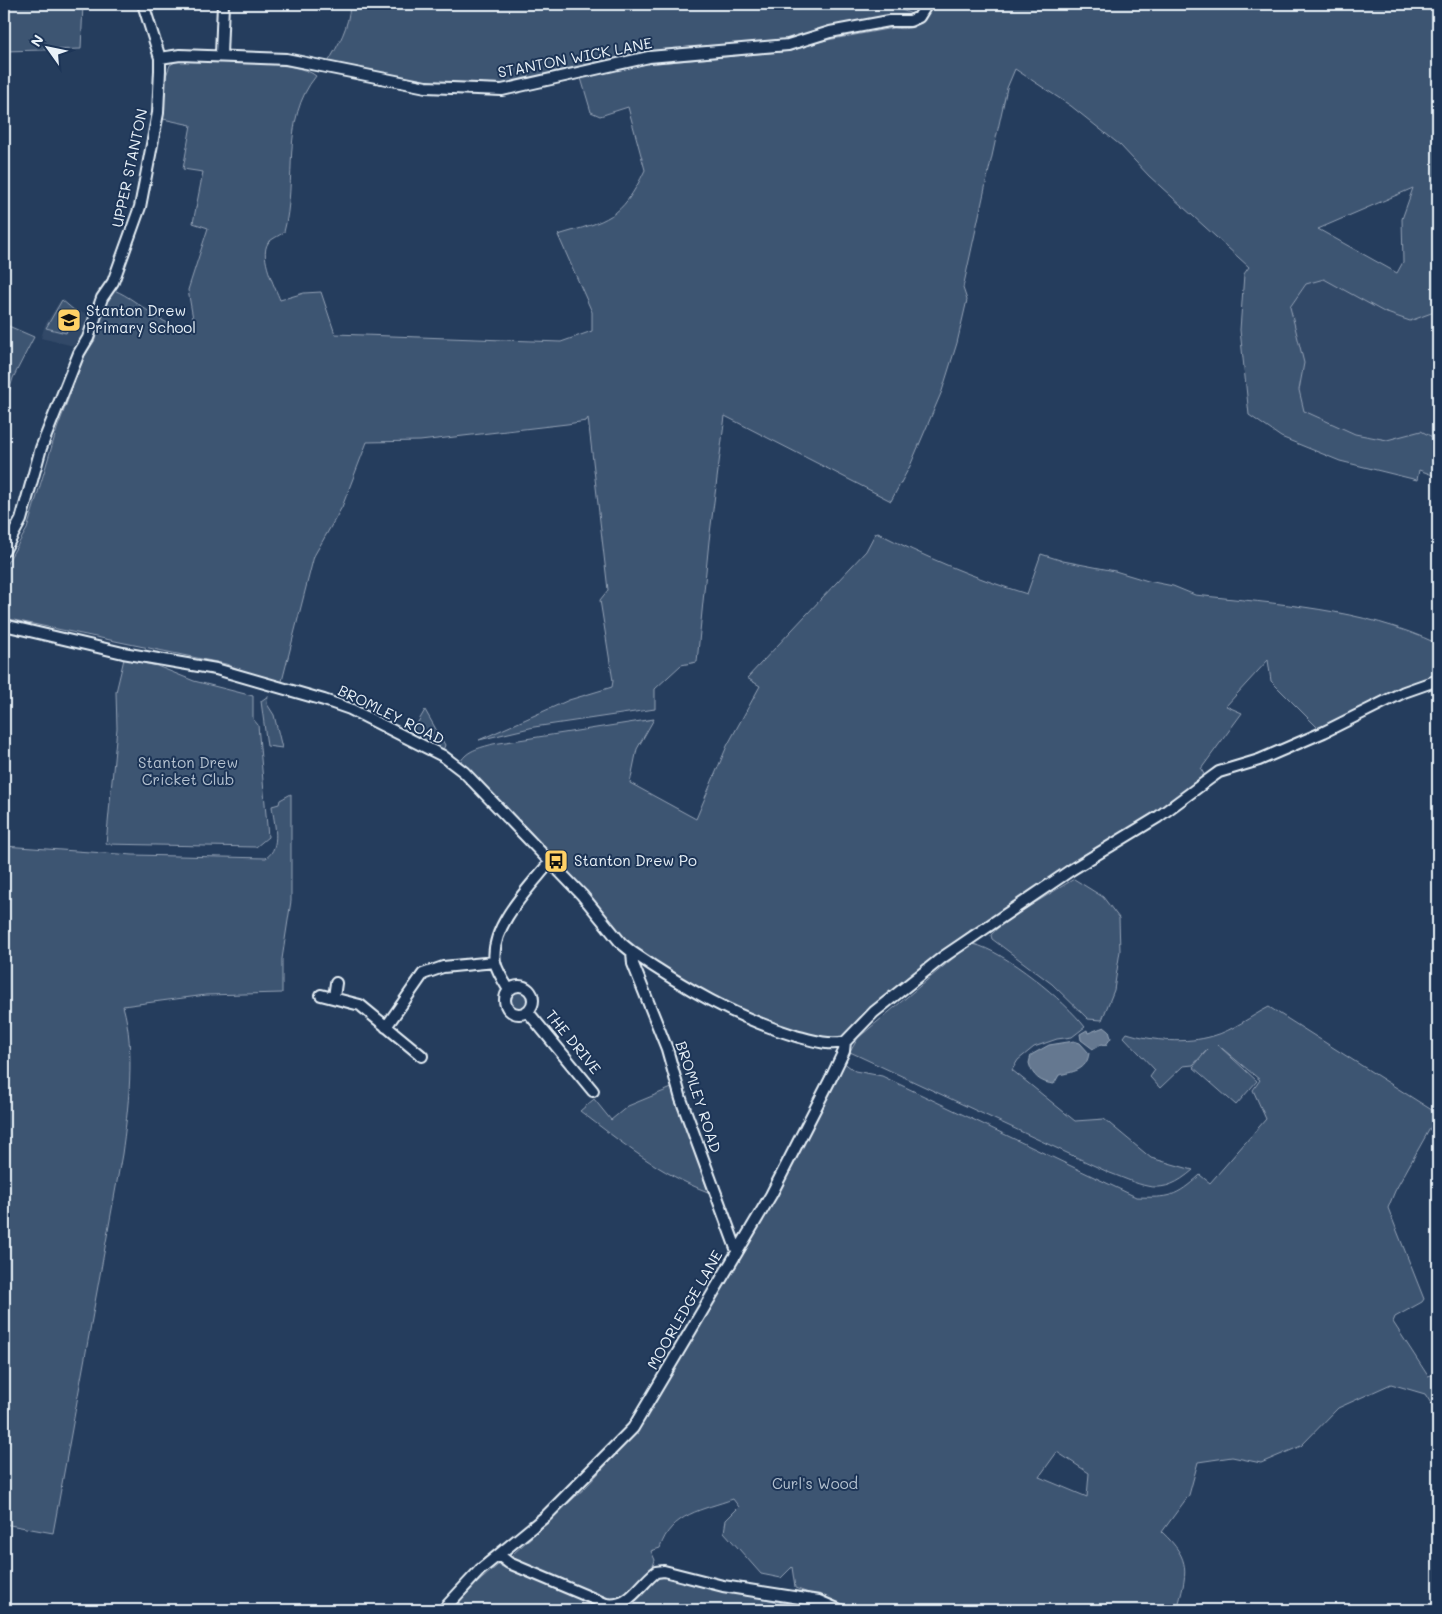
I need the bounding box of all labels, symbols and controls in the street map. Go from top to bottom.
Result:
north arrow [22,22,72,72]
text: N [26,31,48,50]
street label: STANTON WICK LANE [496,32,654,82]
street label: UPPER STANTON [107,107,151,229]
place label: Stanton Drew Primary School [86,300,196,337]
school or university icon: Stanton Drew Primary School [56,307,82,333]
street label: BROMLEY ROAD [335,680,448,749]
park label: Stanton Drew Cricket Club [138,752,238,789]
bus stop icon: Stanton Drew Po [543,848,569,874]
place label: Stanton Drew Po [574,850,697,870]
street label: THE DRIVE [542,1005,606,1078]
street label: BROMLEY ROAD [672,1038,726,1155]
street label: MOORLEDGE LANE [642,1246,727,1373]
park label: Curl's Wood [772,1473,858,1493]

